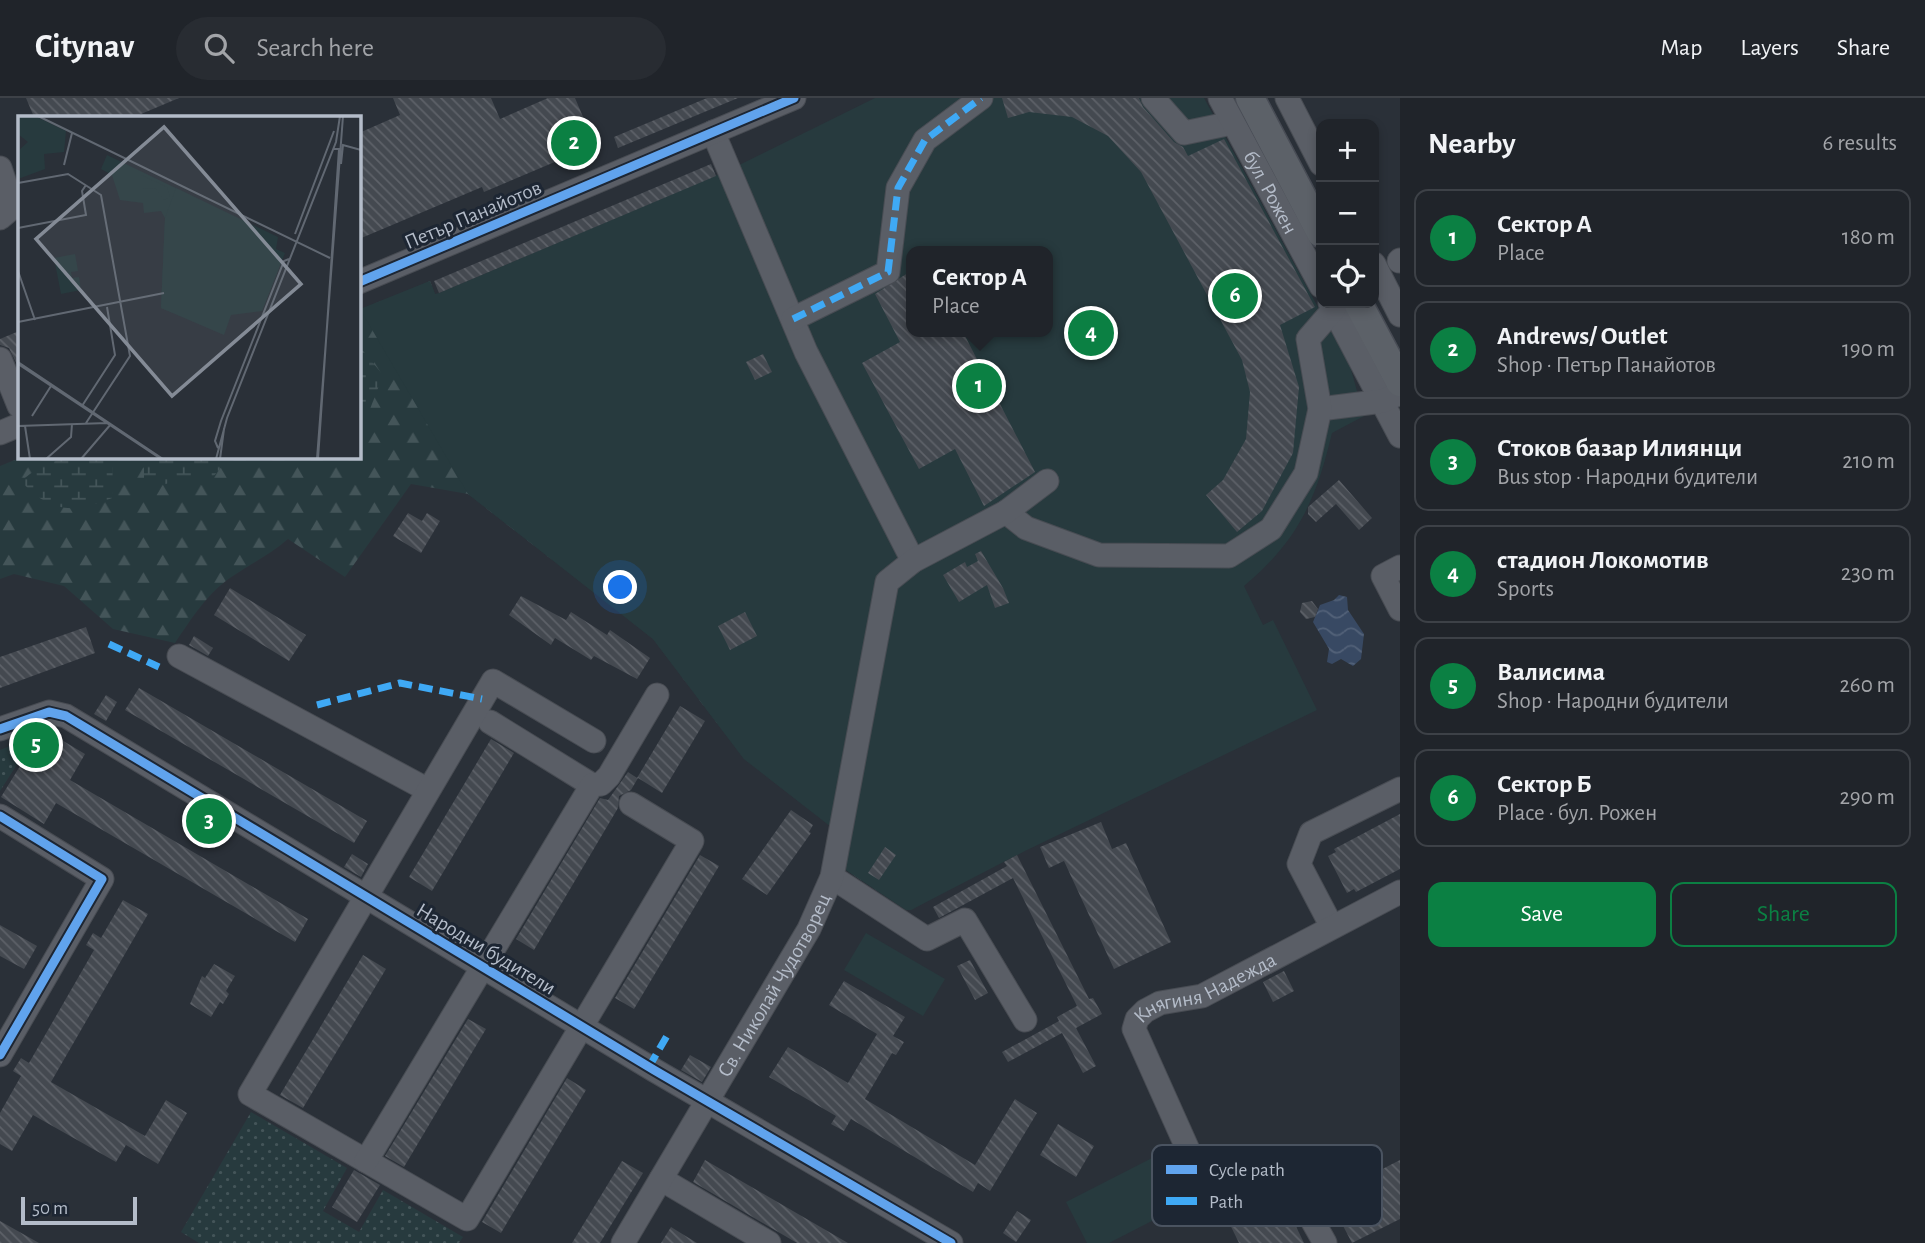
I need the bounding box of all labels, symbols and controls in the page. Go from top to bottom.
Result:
search box [176,17,666,80]
icon: search [200,29,238,67]
text: Citynav [35,31,134,64]
text: Search here [256,35,374,61]
text: Map [1660,36,1702,60]
text: Layers [1740,36,1799,60]
text: Share [1837,36,1890,60]
inset map [18,116,360,458]
pin: 2 [551,117,597,169]
map controls [1316,119,1379,308]
button: + [1316,119,1379,182]
text: Nearby [1428,129,1516,159]
text: 6 results [1823,132,1897,155]
street label: бул. Рожен [1240,147,1301,237]
street label: Петър Панайотов [401,177,545,253]
button: − [1316,182,1379,245]
text: Сектор А [1497,211,1592,237]
text: 1 [1449,226,1457,249]
text: 180 m [1842,226,1895,249]
text: Place [1497,242,1545,265]
button: locate [1316,245,1379,308]
popup [906,246,1053,337]
text: Сектор А [932,264,1027,290]
pin: 6 [1212,270,1258,322]
text: Place [932,295,980,318]
pin: 4 [1068,307,1114,359]
text: Andrews/ Outlet [1497,323,1668,349]
text: 2 [1448,338,1458,361]
text: 190 m [1842,338,1895,361]
text: Shop · Петър Панайотов [1497,354,1716,377]
pin: 1 [956,360,1002,412]
text: Стоков базар Илиянци [1497,435,1742,461]
text: 3 [1448,450,1458,473]
text: 210 m [1842,450,1895,473]
text: Bus stop · Народни будители [1497,466,1758,489]
text: стадион Локомотив [1497,547,1709,573]
text: 4 [1447,562,1459,585]
text: 230 m [1841,562,1895,585]
your location [603,570,637,604]
text: Sports [1497,578,1554,601]
text: Валисима [1497,659,1605,685]
text: 5 [1448,674,1458,697]
text: 260 m [1839,674,1895,697]
text: Shop · Народни будители [1497,690,1729,713]
pin: 5 [13,719,59,771]
text: Сектор Б [1497,771,1592,797]
text: 6 [1447,786,1459,809]
text: 290 m [1839,786,1895,809]
pin: 3 [186,795,232,847]
text: Place · бул. Рожен [1497,802,1657,825]
button: Save [1428,882,1656,947]
button: Share [1670,882,1897,947]
street label: Св. Николай Чудотворец [713,890,834,1081]
street label: Народни будители [413,899,559,999]
street label: Княгиня Надежда [1129,948,1280,1027]
legend [1152,1145,1382,1226]
text: Cycle path [1209,1161,1285,1180]
text: Path [1209,1193,1243,1212]
scale bar [21,1194,136,1226]
text: 50 m [32,1199,68,1218]

